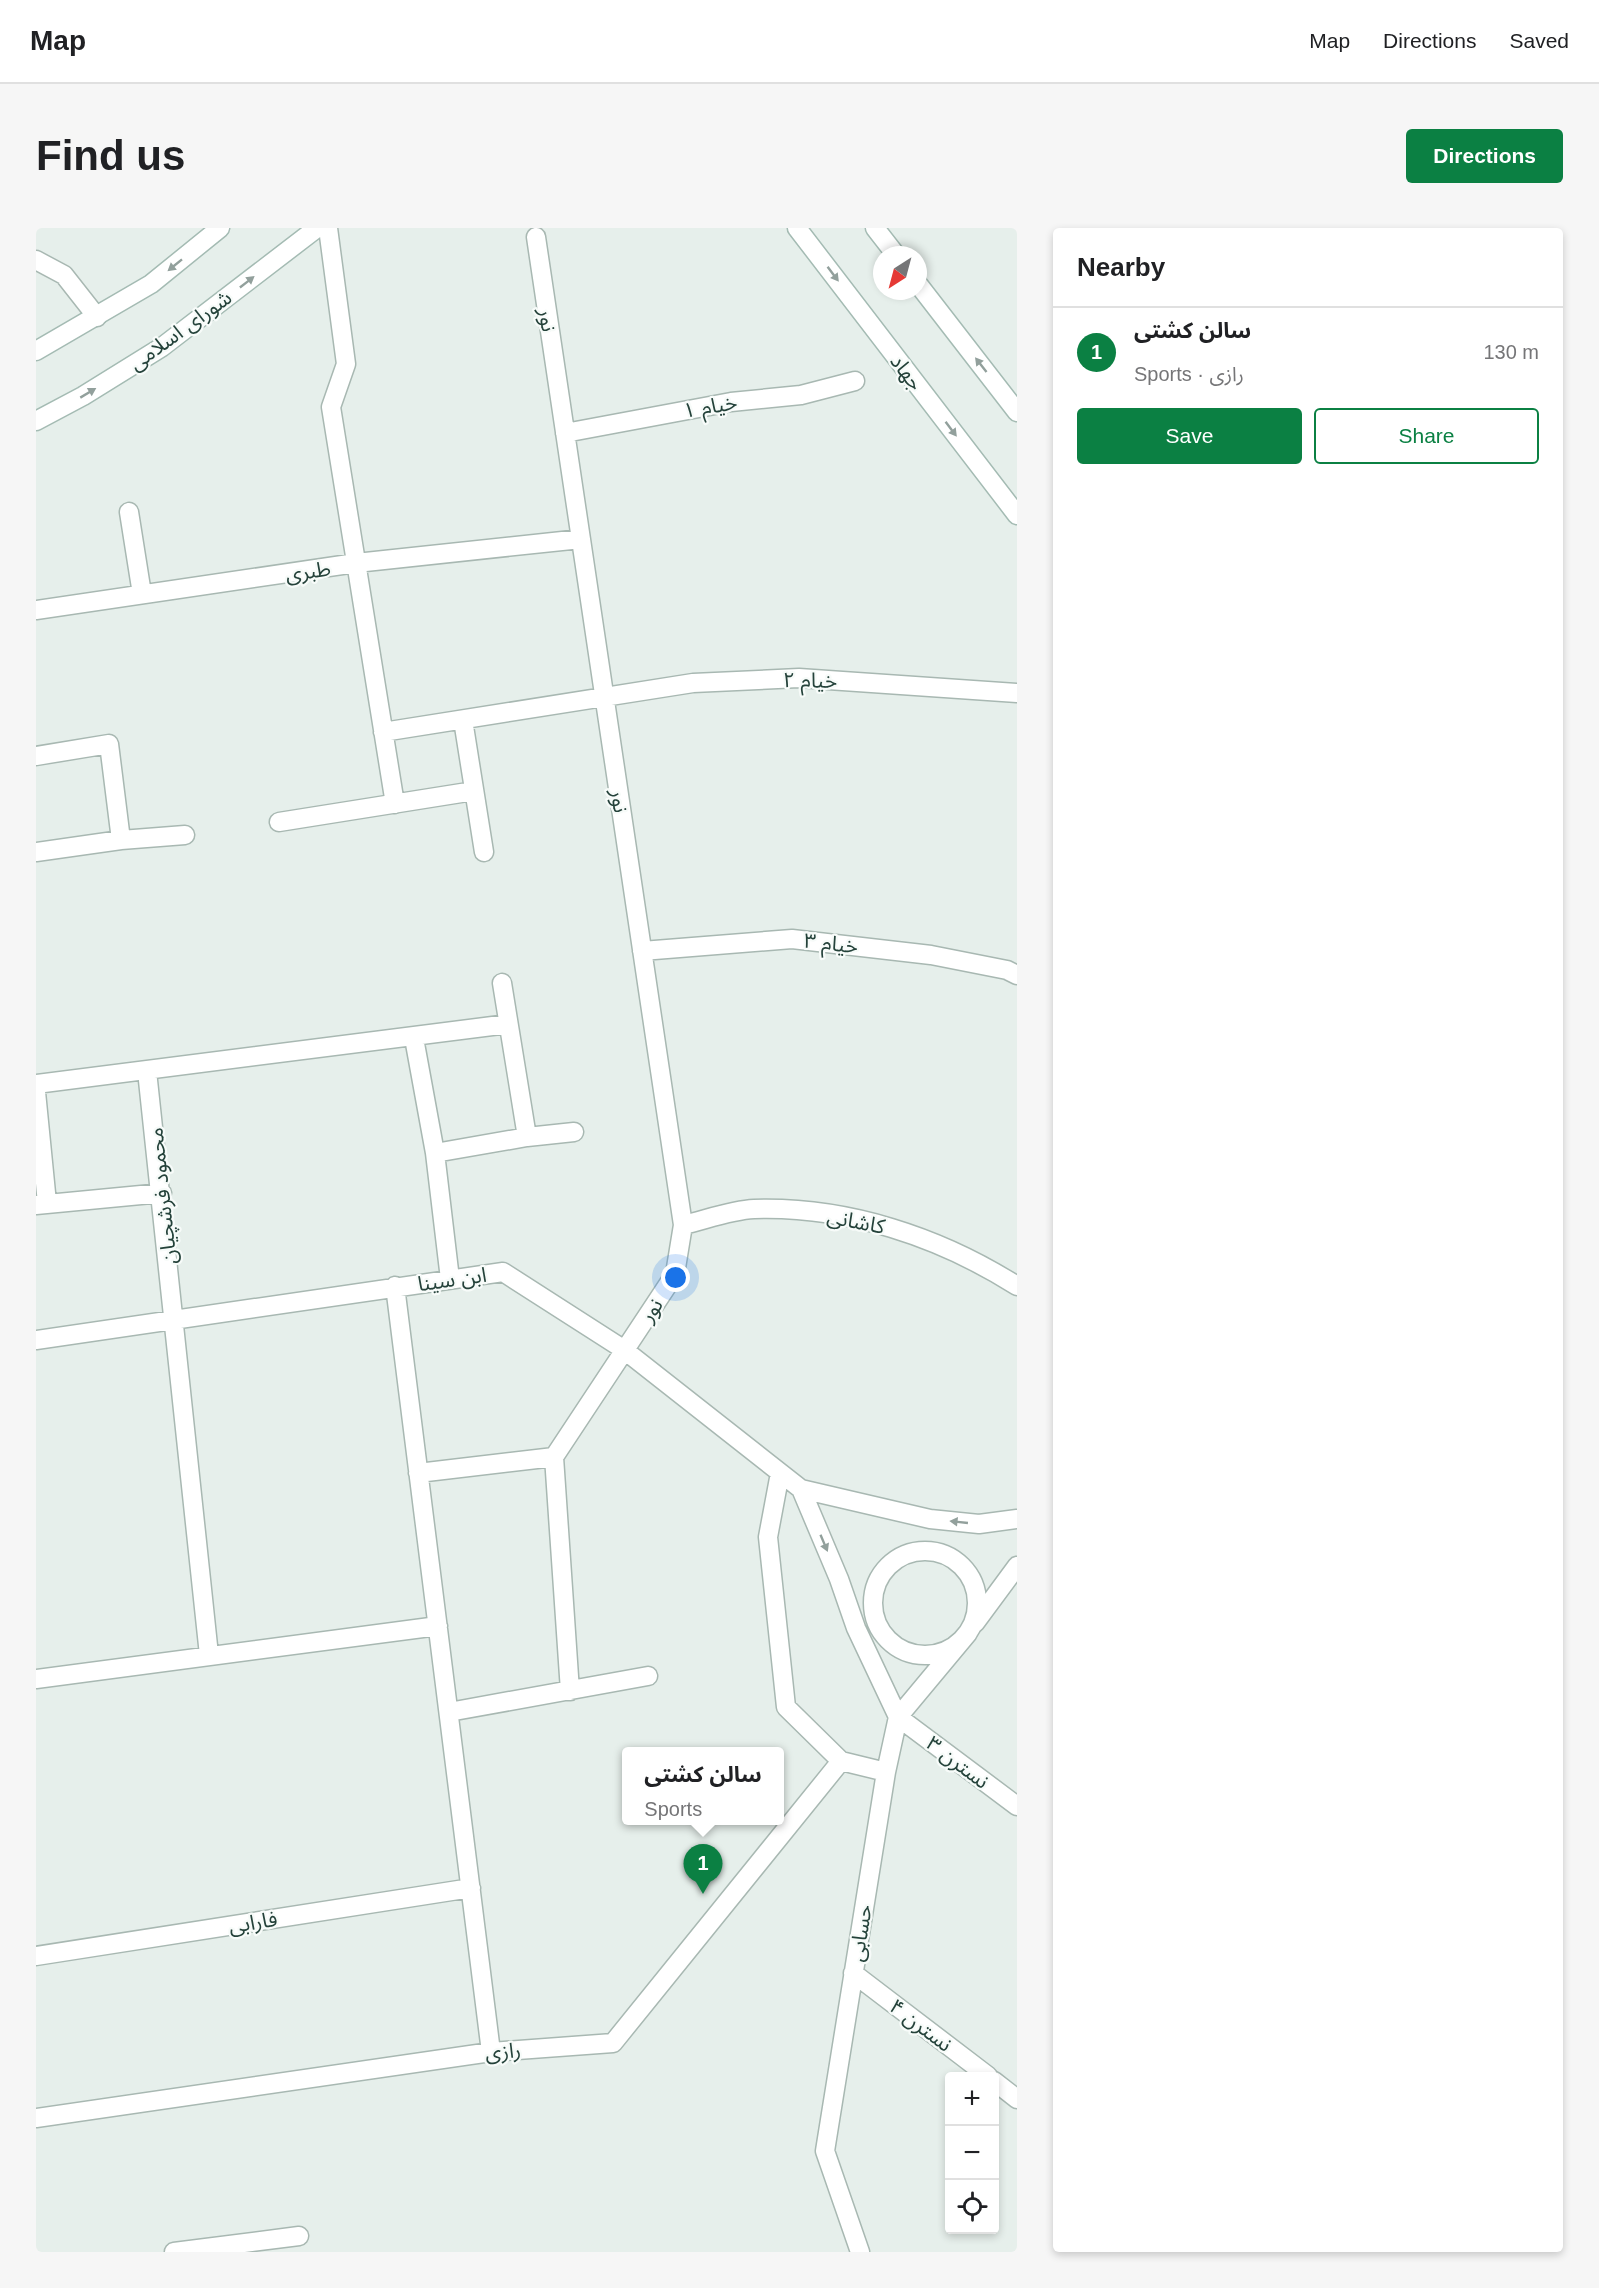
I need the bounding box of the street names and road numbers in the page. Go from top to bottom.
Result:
street label: شورای اسلامی [124,285,236,376]
street label: نور [534,306,561,333]
street label: جهاد [885,349,928,395]
street label: خیام ۱ [681,390,740,427]
street label: طبری [284,556,332,587]
street label: خیام ۲ [783,668,837,697]
street label: نور [606,787,633,814]
street label: خیام ۳ [802,929,859,962]
street label: محمود فرشچیان [143,1126,183,1266]
street label: کاشانی [825,1204,887,1239]
street label: ابن سینا [416,1263,488,1296]
street label: نور [634,1294,668,1327]
street label: نسترن ۳ [922,1731,994,1794]
street label: حسابی [844,1903,877,1963]
street label: فارابی [227,1907,279,1938]
street label: نسترن ۴ [885,1994,957,2057]
street label: رازی [484,2038,522,2065]

